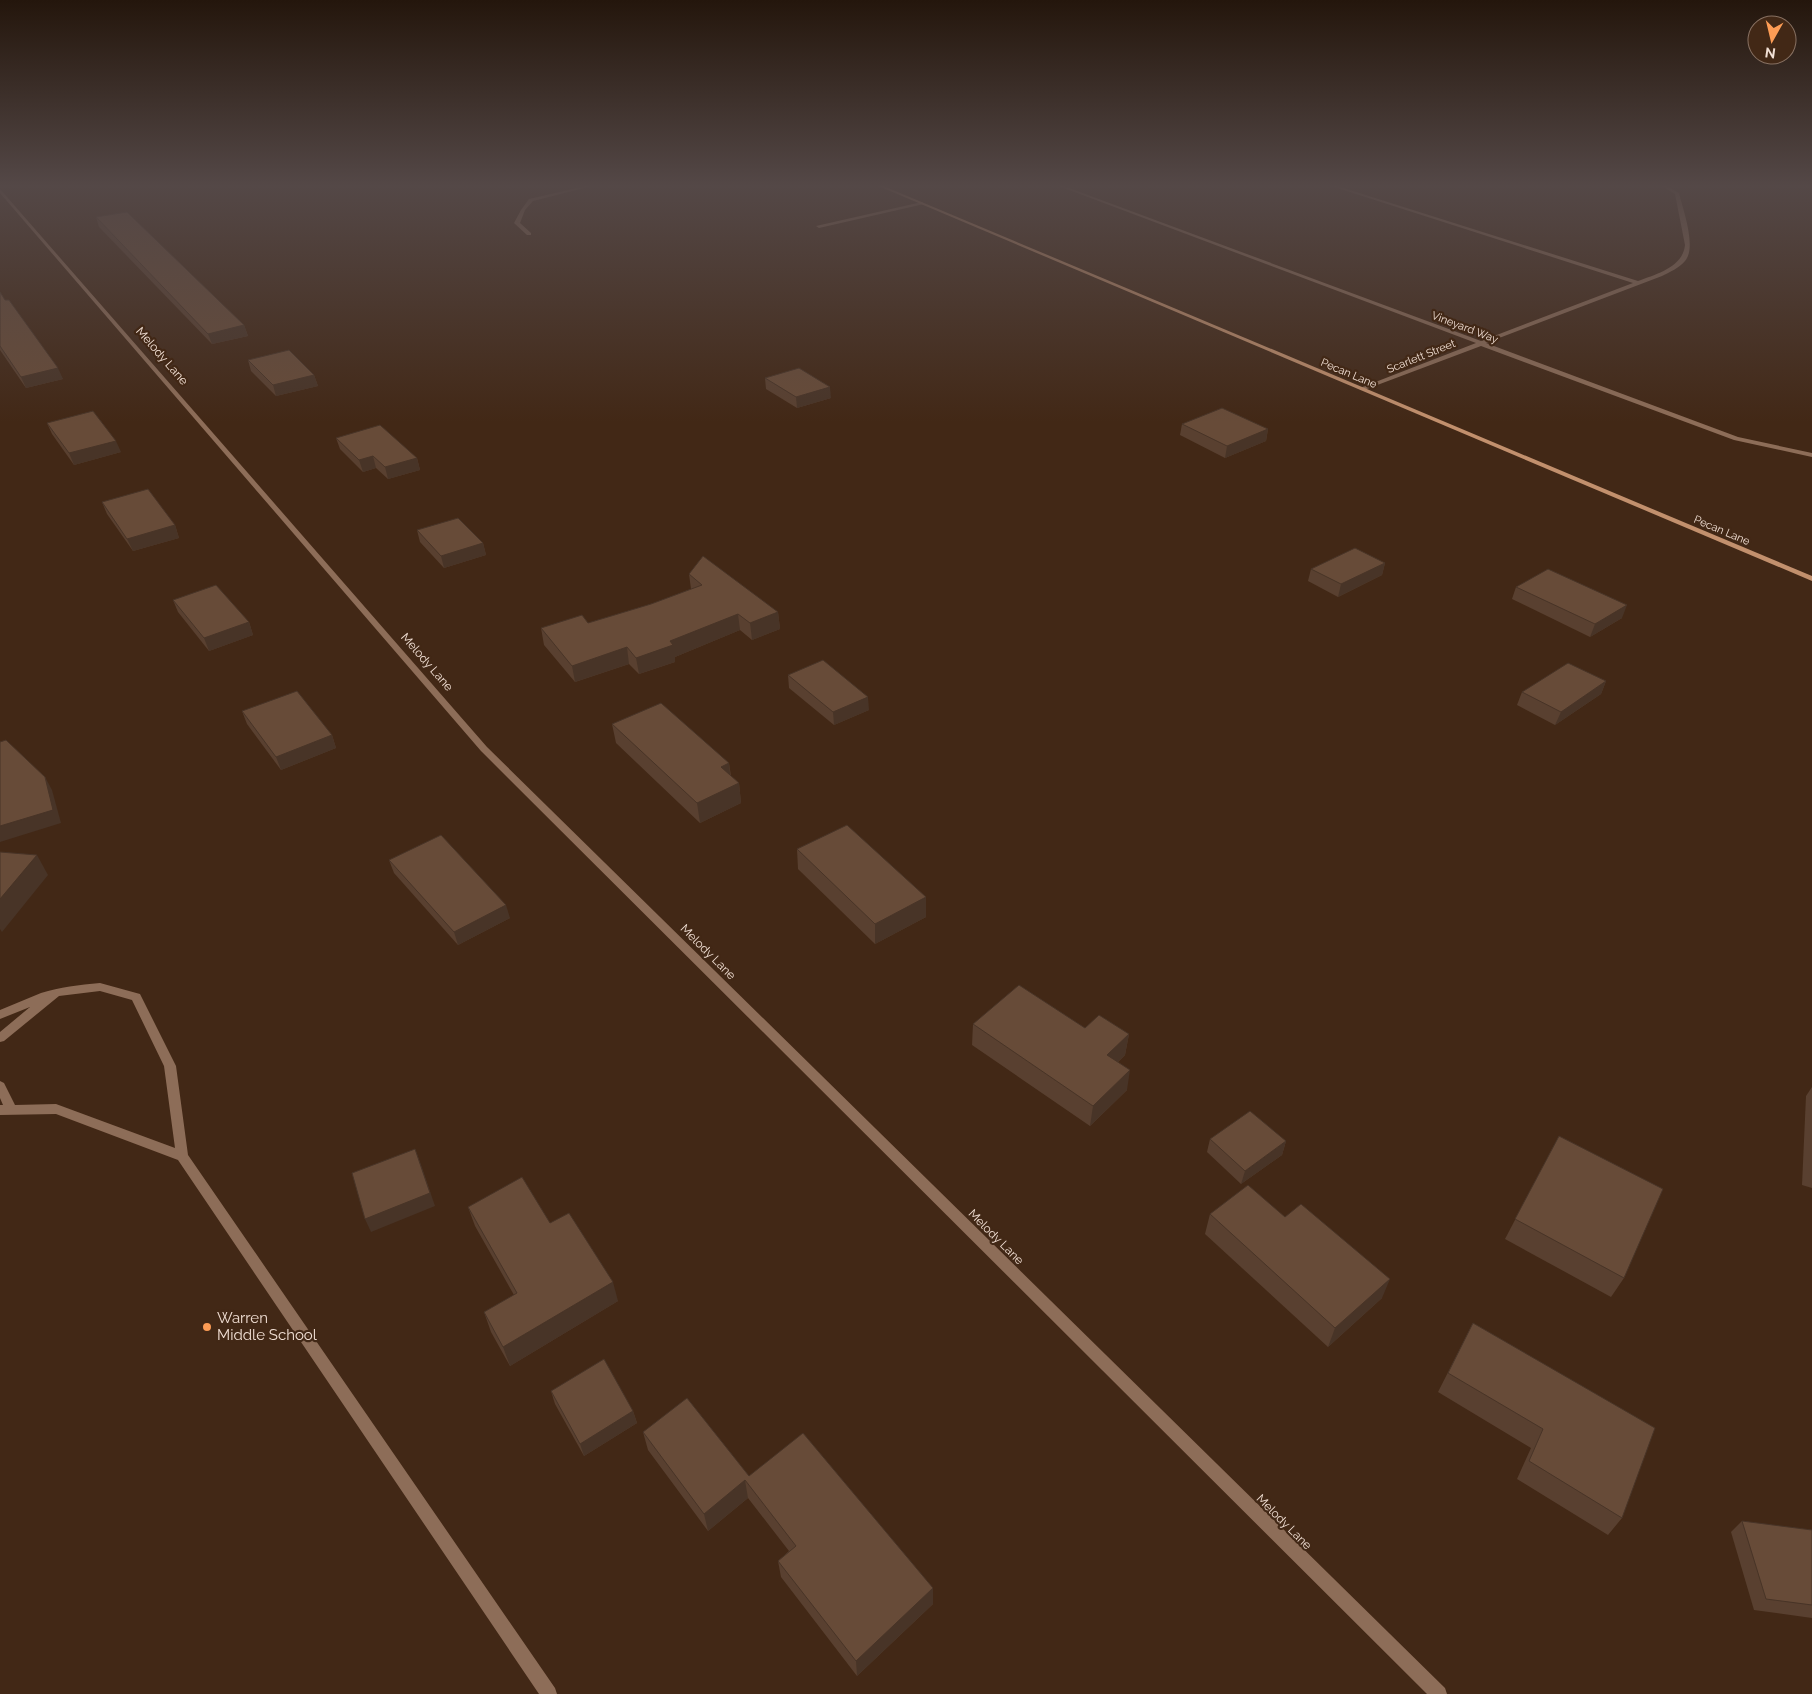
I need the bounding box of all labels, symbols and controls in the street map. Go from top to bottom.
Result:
north arrow [1747,15,1797,65]
text: N [1764,44,1777,62]
street label: Vineyard Way [1430,309,1500,346]
street label: Melody Lane [133,324,191,388]
street label: Scarlett Street [1385,337,1458,376]
street label: Pecan Lane [1319,356,1379,391]
street label: Pecan Lane [1692,513,1752,548]
street label: Melody Lane [398,630,456,694]
street label: Melody Lane [678,922,738,982]
street label: Melody Lane [966,1207,1026,1267]
place label: Warren Middle School [217,1309,318,1344]
marker: Warren Middle School [201,1321,213,1333]
street label: Melody Lane [1254,1492,1314,1552]

